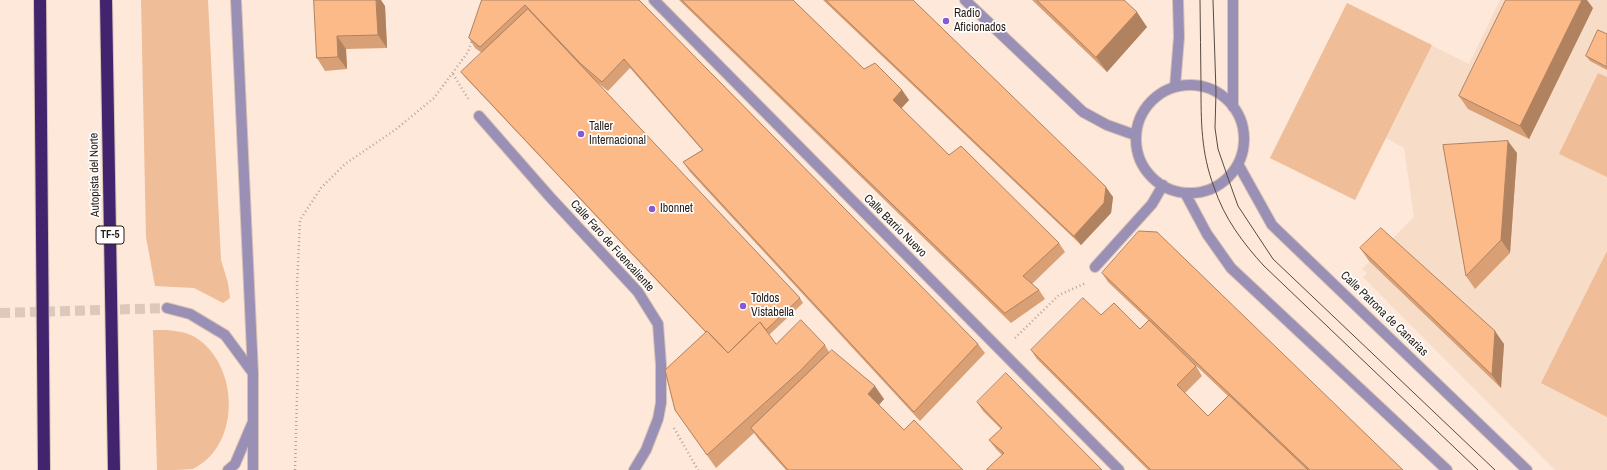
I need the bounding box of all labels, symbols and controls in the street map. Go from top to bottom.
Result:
place label: Radio Aficionados [954,7,1006,35]
marker: Radio Aficionados [941,16,951,26]
place label: Taller Internacional [589,120,646,148]
marker: Taller Internacional [576,129,586,139]
street label: Autopista del Norte [87,133,103,217]
street label: Calle Barrio Nuevo [861,192,929,260]
street label: Calle Faro de Fuencaliente [567,197,657,295]
place label: Ibonnet [660,202,693,216]
marker: Ibonnet [647,204,657,214]
road number: TF-5 [96,226,124,244]
street label: Calle Patrona de Canarias [1337,269,1431,359]
place label: Toldos Vistabella [751,292,794,320]
marker: Toldos Vistabella [738,301,748,311]

